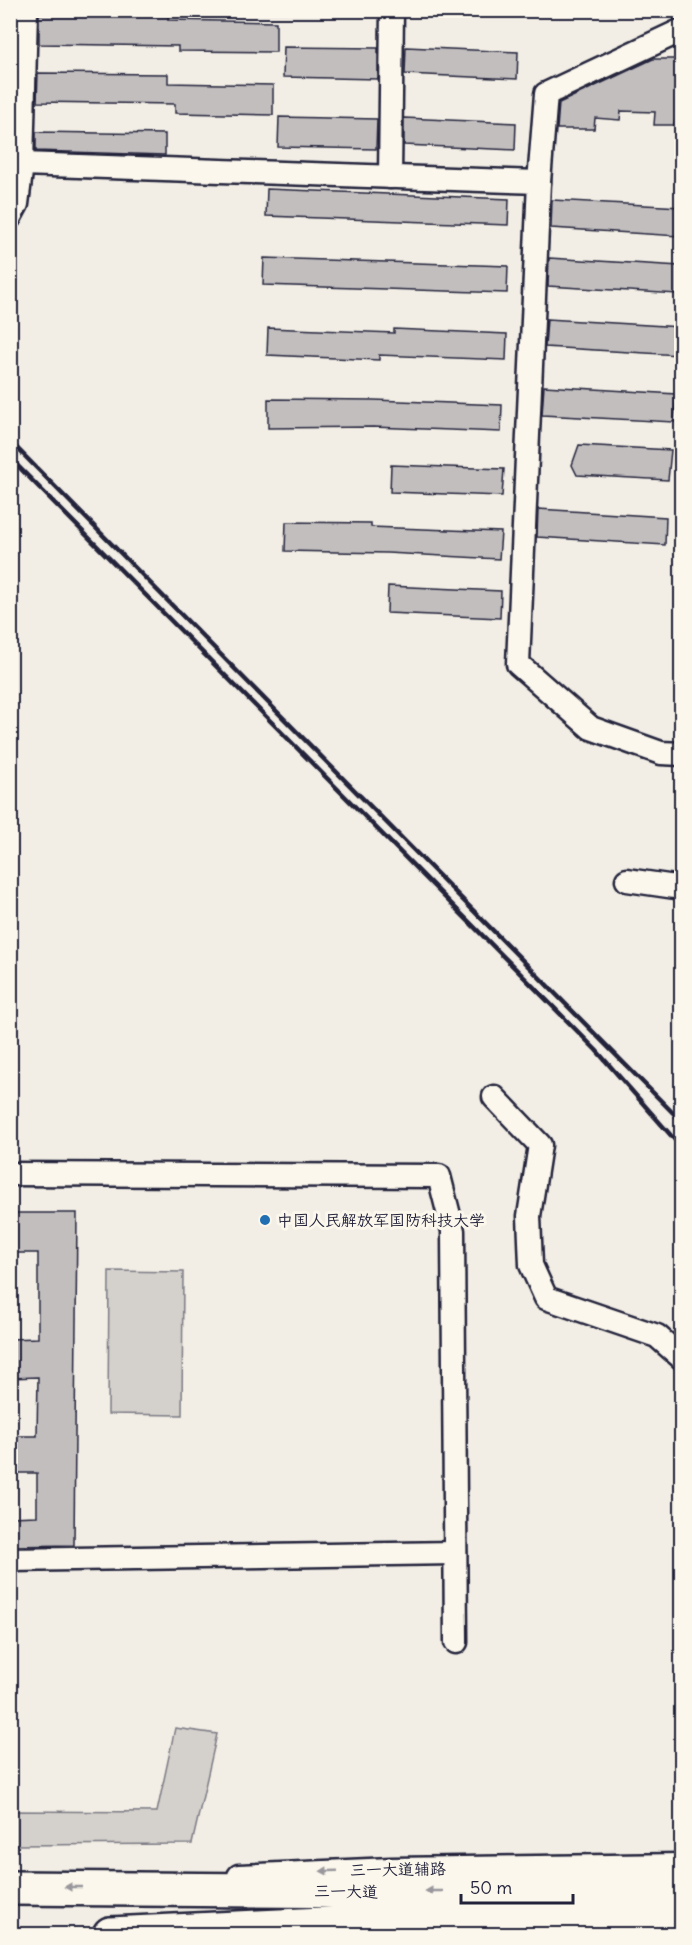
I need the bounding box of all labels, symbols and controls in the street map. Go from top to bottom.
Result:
place label: 中国人民解放军国防科技大学 [277,1210,485,1230]
marker: 中国人民解放军国防科技大学 [258,1213,272,1227]
street label: 三一大道辅路 [350,1858,446,1880]
one-way arrow [320,1867,339,1876]
scale bar [461,1867,574,1905]
text: 50 m [470,1876,512,1899]
street label: 三一大道 [314,1880,378,1902]
one-way arrow [64,1882,83,1892]
one-way arrow [425,1886,444,1896]

